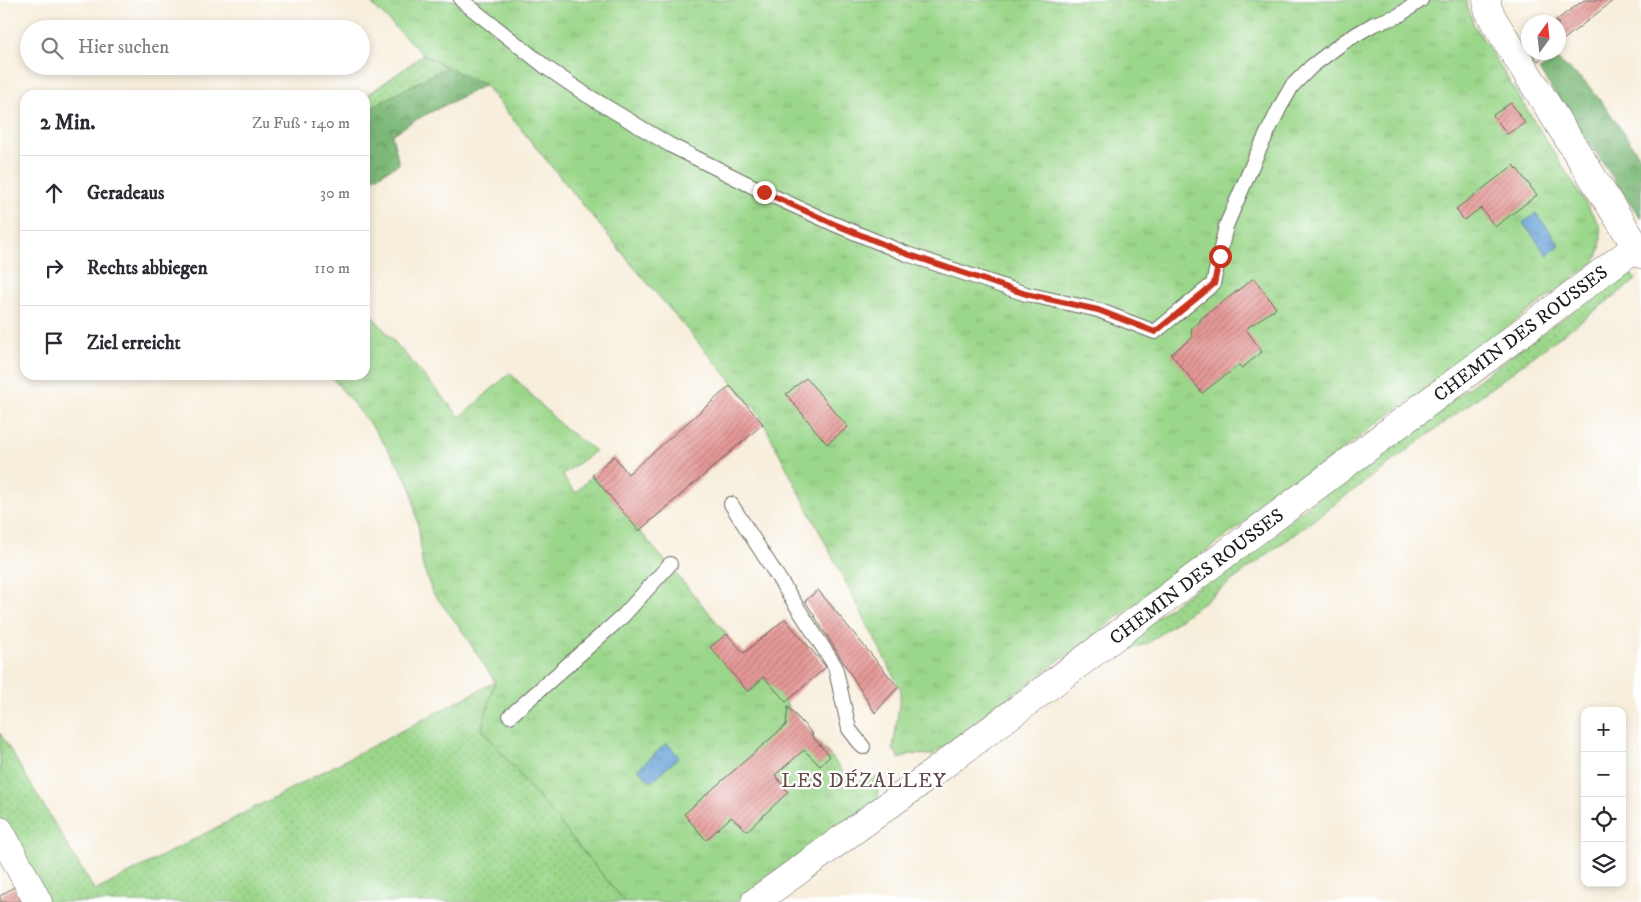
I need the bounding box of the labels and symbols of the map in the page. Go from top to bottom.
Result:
north arrow [1521,15,1566,60]
route end [753,181,776,204]
route start [1209,245,1232,268]
street label: CHEMIN DES ROUSSES [1429,261,1613,407]
street label: CHEMIN DES ROUSSES [1105,504,1289,650]
district label: LES DÉZALLEY [781,769,947,794]

